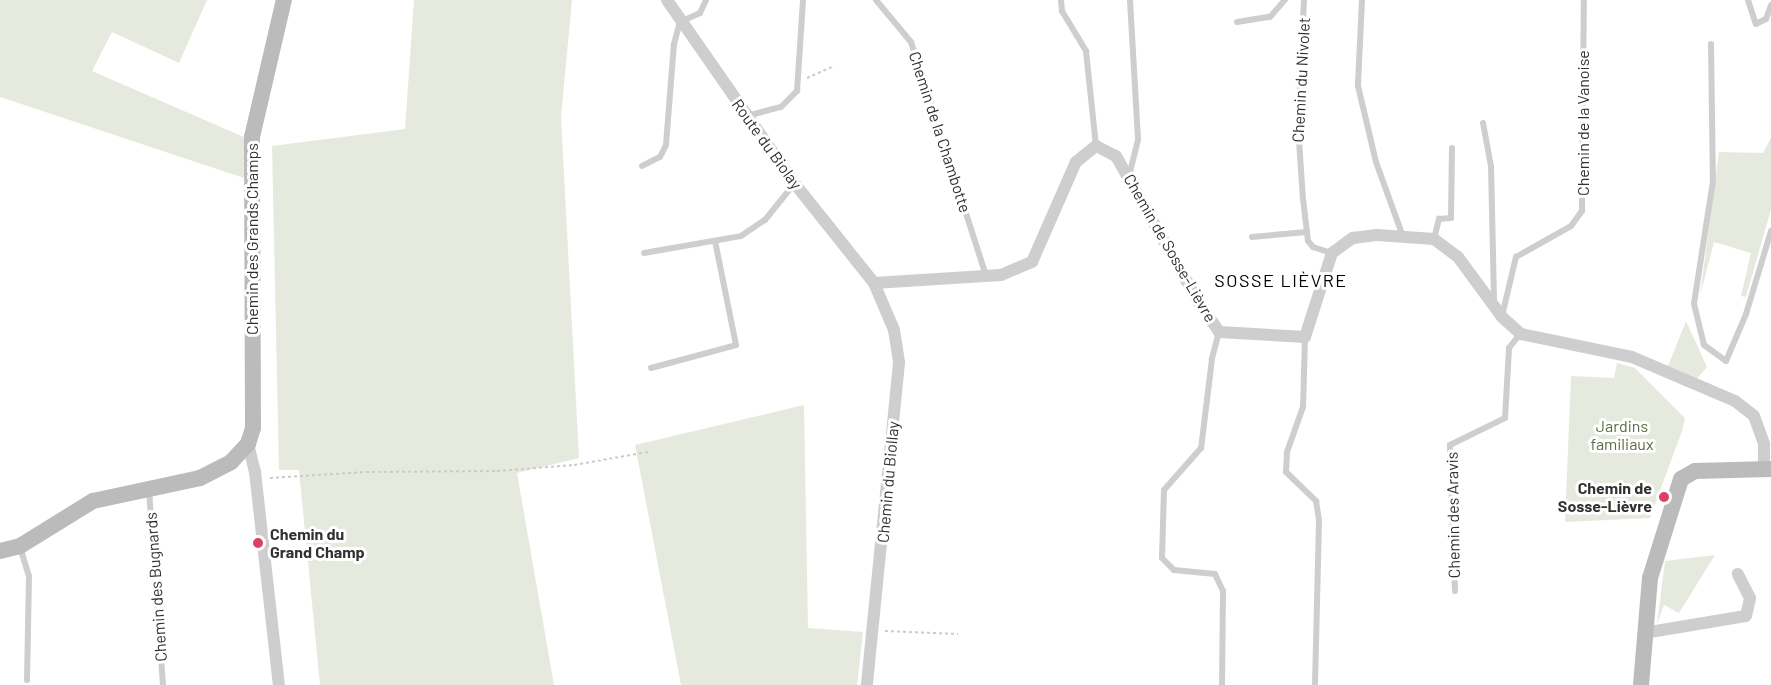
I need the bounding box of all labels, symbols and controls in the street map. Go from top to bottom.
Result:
street label: Chemin du Nivolet [1288,17,1314,143]
street label: Chemin de la Chambotte [905,49,975,215]
street label: Chemin de la Vanoise [1573,50,1593,196]
street label: Route du Biolay [728,95,806,193]
street label: Chemin des Grands Champs [242,143,262,335]
street label: Chemin de Sosse-Lièvre [1120,171,1220,325]
district label: SOSSE LIÈVRE [1214,269,1348,291]
park label: Jardins familiaux [1590,416,1654,454]
street label: Chemin du Biollay [873,420,903,544]
street label: Chemin des Aravis [1442,451,1464,579]
place label: Chemin de Sosse-Lièvre [1558,478,1652,516]
marker: Chemin de Sosse-Lièvre [1657,490,1671,504]
street label: Chemin des Bugnards [141,512,171,662]
place label: Chemin du Grand Champ [270,524,365,562]
marker: Chemin du Grand Champ [251,536,265,550]

